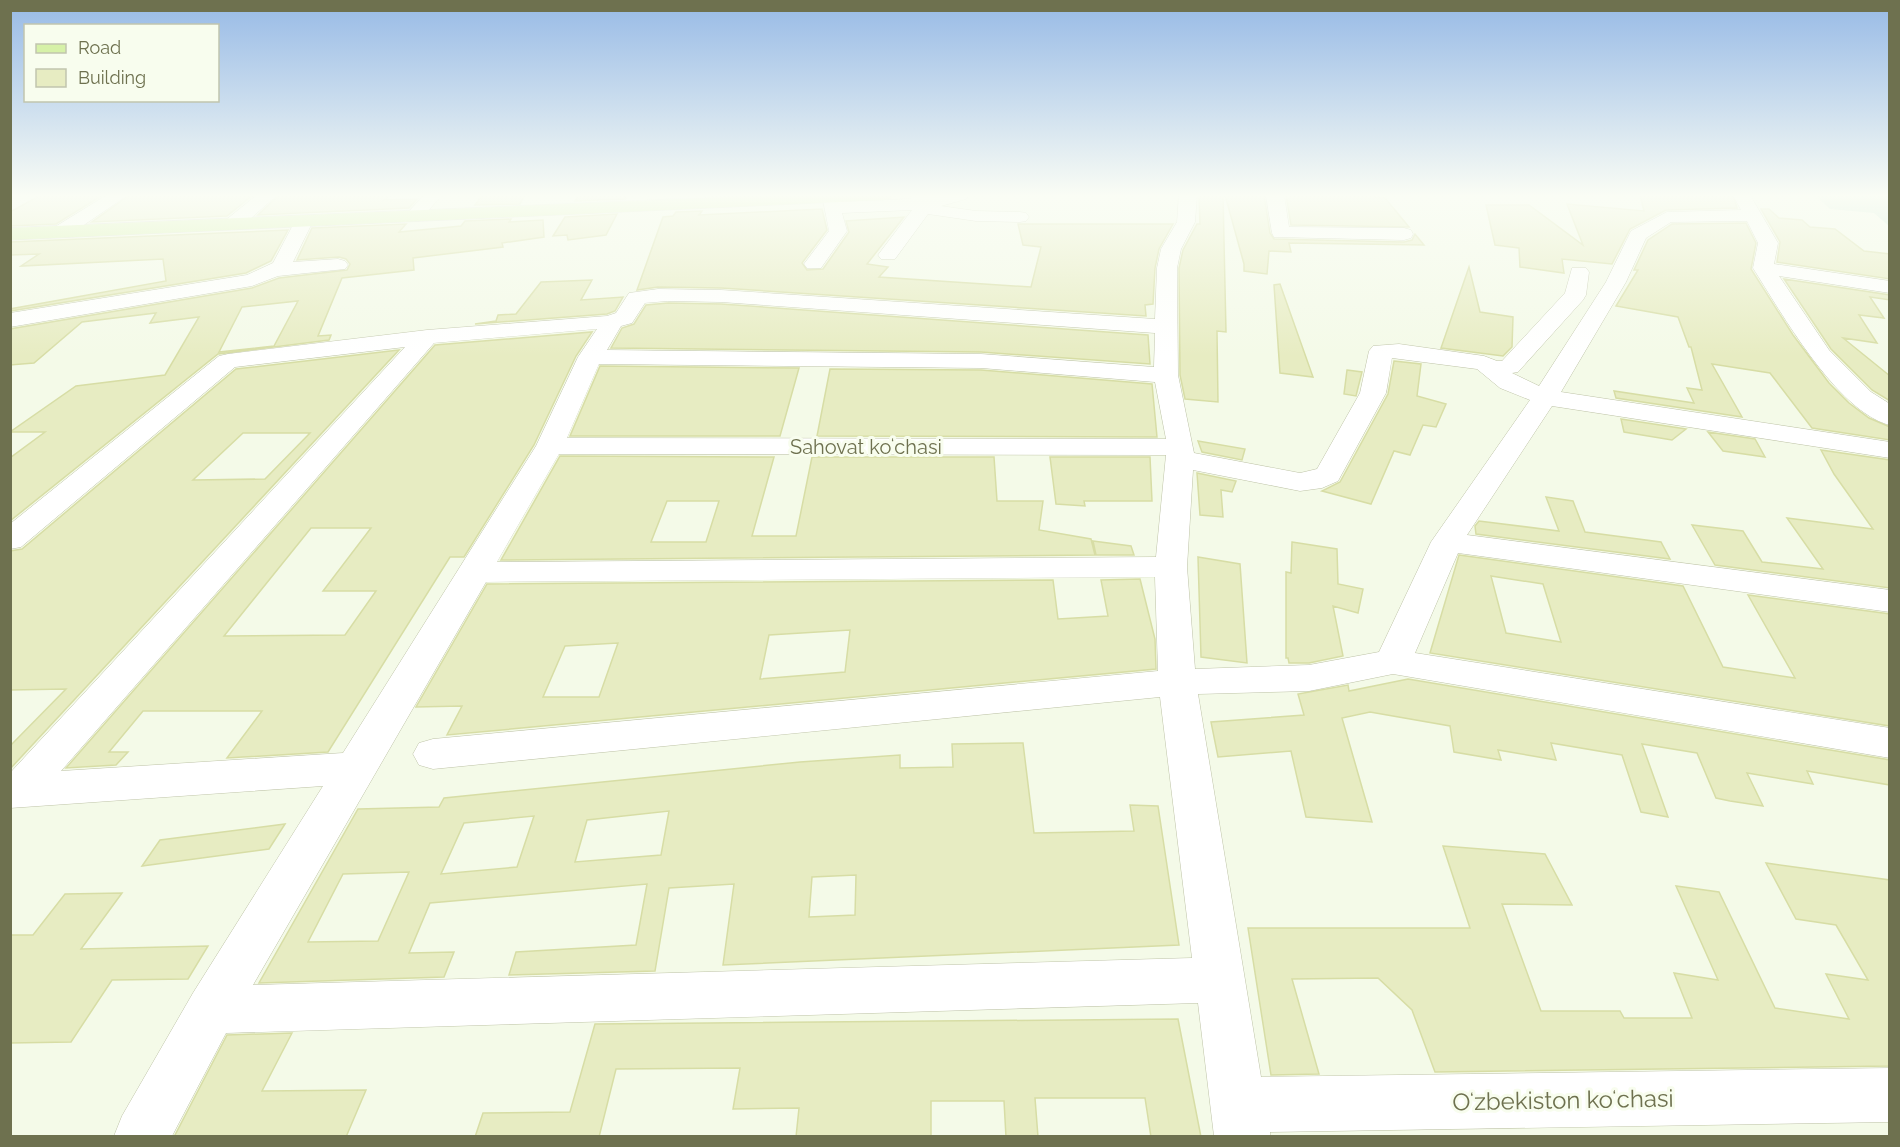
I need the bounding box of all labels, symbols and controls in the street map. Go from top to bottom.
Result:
legend [24,24,219,102]
text: Road [78,37,121,58]
text: Building [78,67,146,88]
street label: Sahovat koʻchasi [790,435,942,459]
street label: Oʻzbekiston koʻchasi [1452,1084,1674,1116]

